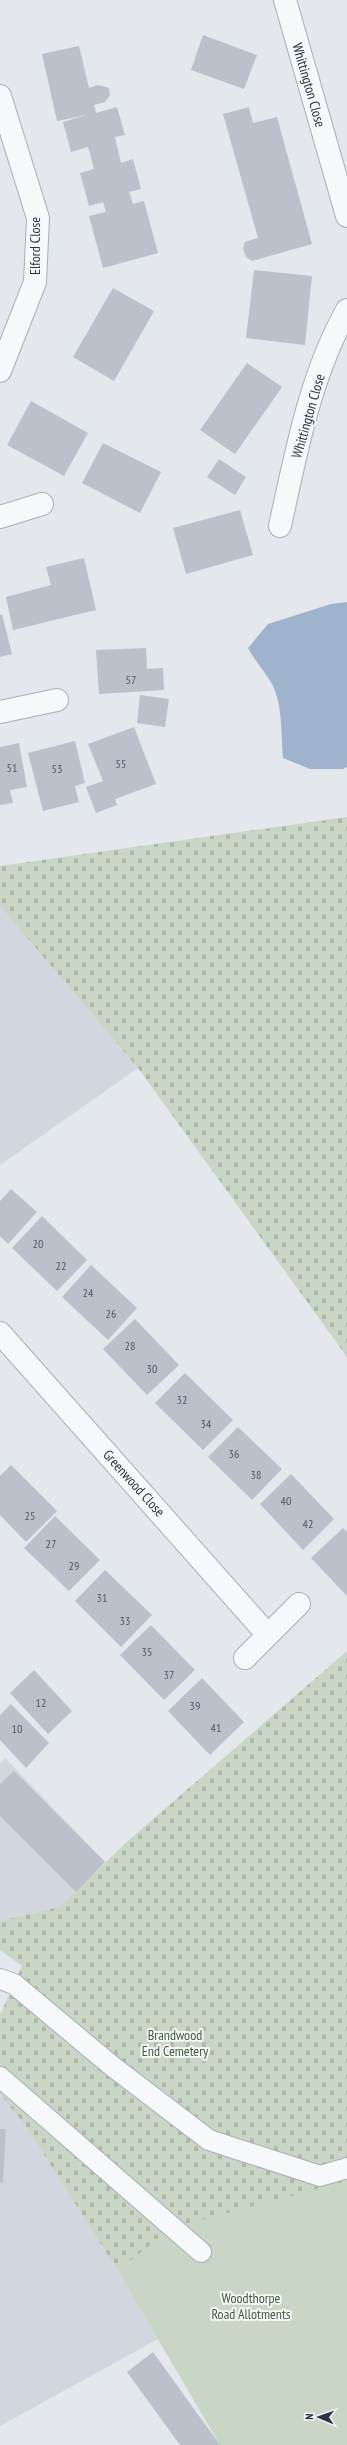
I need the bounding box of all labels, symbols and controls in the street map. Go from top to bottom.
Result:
street label: Whittington Close [288,41,330,129]
street label: Elford Close [26,217,44,275]
street label: Whittington Close [287,372,329,460]
house number: 57 [126,672,136,687]
house number: 55 [116,756,126,771]
house number: 51 [7,760,17,775]
house number: 53 [52,761,62,776]
house number: 20 [33,1236,43,1251]
house number: 22 [56,1258,66,1273]
house number: 24 [83,1285,94,1300]
house number: 26 [106,1306,116,1321]
house number: 28 [125,1338,135,1353]
house number: 30 [147,1361,157,1376]
house number: 32 [177,1392,187,1407]
house number: 34 [201,1416,212,1431]
street label: Greenwood Close [99,1446,169,1520]
house number: 36 [229,1446,239,1461]
house number: 38 [251,1467,261,1482]
house number: 40 [281,1493,291,1508]
house number: 25 [25,1508,35,1523]
house number: 42 [303,1516,313,1531]
house number: 27 [46,1536,56,1551]
house number: 29 [69,1558,79,1573]
house number: 31 [97,1590,107,1605]
house number: 33 [120,1613,130,1628]
house number: 35 [142,1644,152,1659]
house number: 37 [164,1667,174,1682]
house number: 12 [36,1695,46,1710]
house number: 39 [190,1698,200,1713]
house number: 41 [211,1720,221,1735]
house number: 10 [12,1721,22,1736]
park label: Brandwood End Cemetery [142,2026,209,2060]
park label: Woodthorpe Road Allotments [211,2289,291,2323]
north arrow [299,2397,339,2437]
text: N [302,2413,316,2420]

